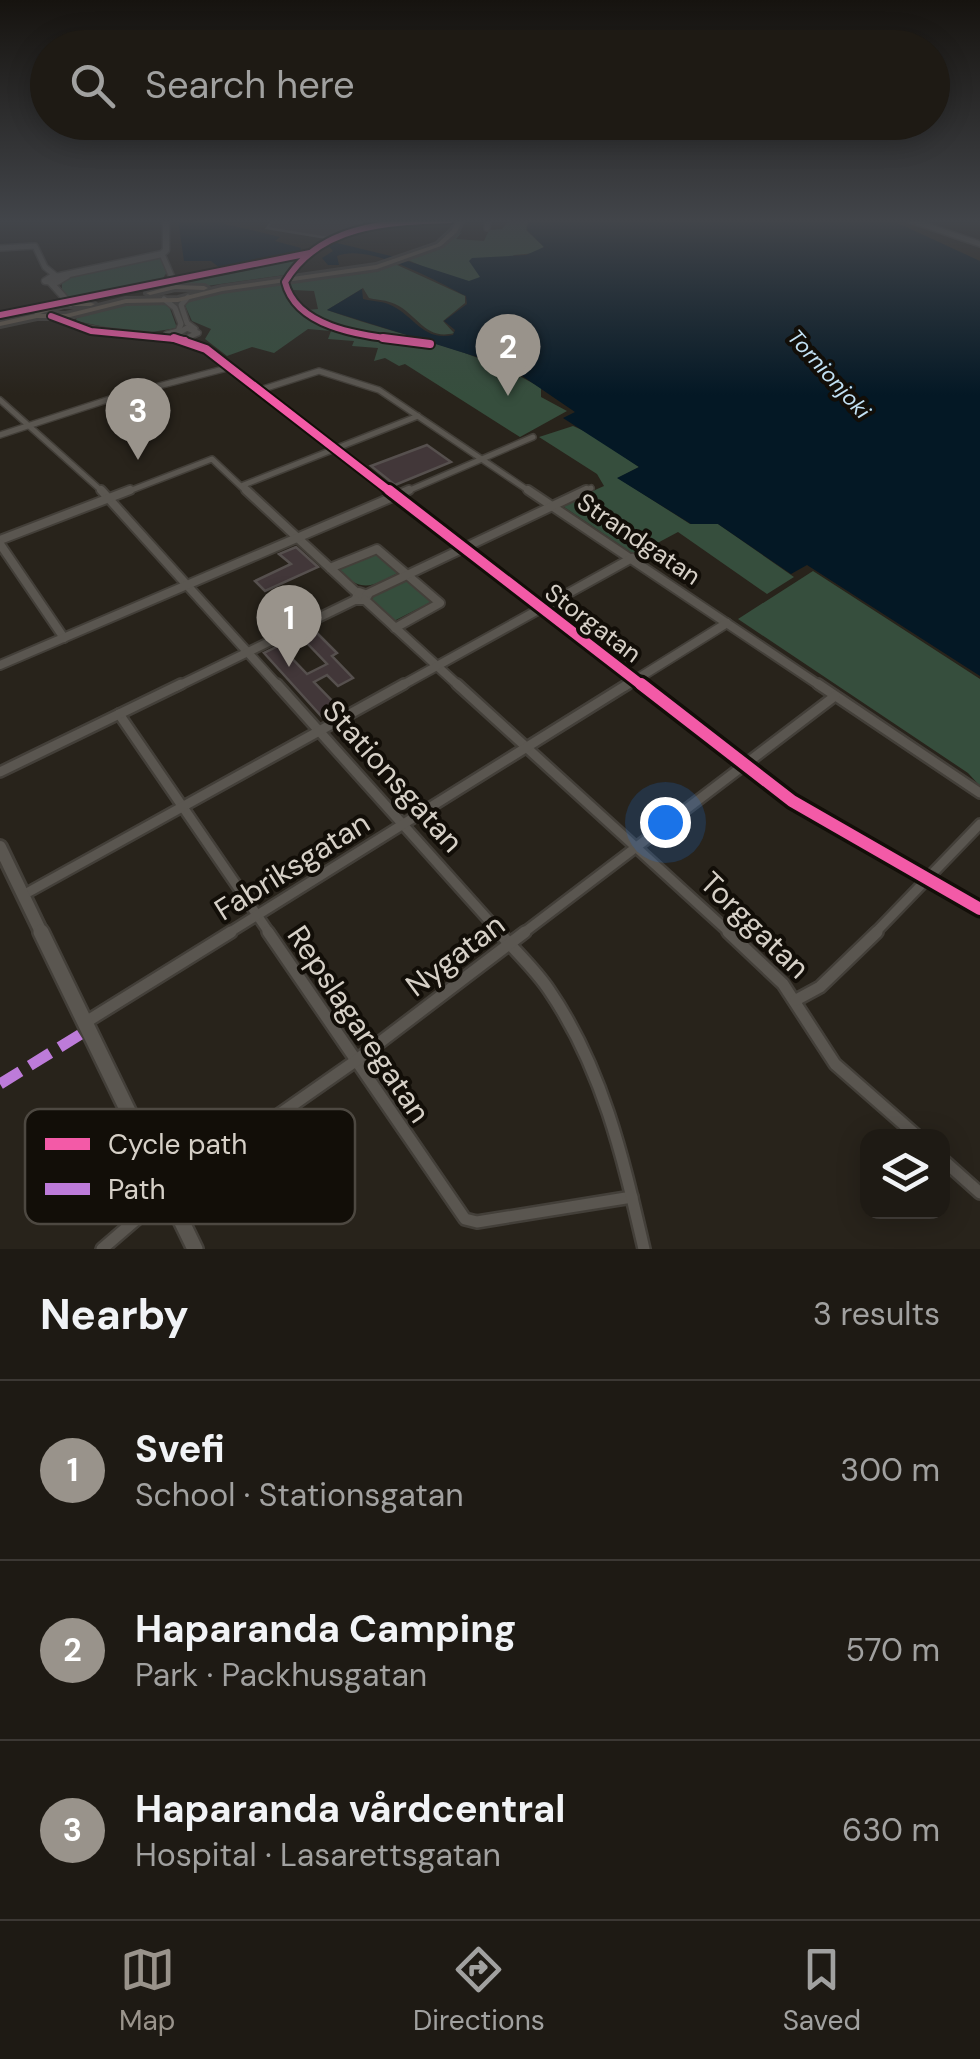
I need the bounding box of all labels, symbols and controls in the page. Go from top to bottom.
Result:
search box [30,30,950,140]
icon: search [65,58,120,113]
text: Search here [145,60,355,110]
pin: 2 [476,314,540,396]
water label: Tornionjoki [781,323,877,425]
pin: 3 [106,378,170,460]
street label: Strandgatan [571,486,707,592]
street label: Storgatan [538,576,648,670]
pin: 1 [256,584,322,667]
street label: Stationsgatan [314,692,472,860]
your location [640,797,691,848]
street label: Fabriksgatan [207,803,377,929]
street label: Torggatan [692,863,818,987]
street label: Nygatan [398,905,512,1005]
street label: Repslagaregatan [279,918,439,1130]
legend [25,1109,355,1224]
text: Cycle path [108,1126,247,1163]
map controls [860,1129,950,1219]
button: layers [860,1129,950,1219]
text: Path [108,1171,166,1208]
text: Nearby [40,1287,189,1342]
text: 3 results [813,1293,940,1335]
text: Svefi [135,1424,225,1474]
text: 1 [67,1449,78,1491]
text: 300 m [840,1449,940,1491]
text: School · Stationsgatan [135,1474,464,1516]
text: Haparanda Camping [135,1604,516,1654]
text: 2 [63,1629,82,1671]
text: 570 m [845,1629,940,1671]
text: Park · Packhusgatan [135,1654,427,1696]
text: Haparanda vårdcentral [135,1784,565,1834]
text: 3 [63,1809,82,1851]
text: 630 m [842,1809,940,1851]
text: Hospital · Lasarettsgatan [135,1834,501,1876]
tab: Map [119,1942,175,2039]
tab: Directions [413,1942,545,2039]
tab: Saved [783,1942,861,2039]

